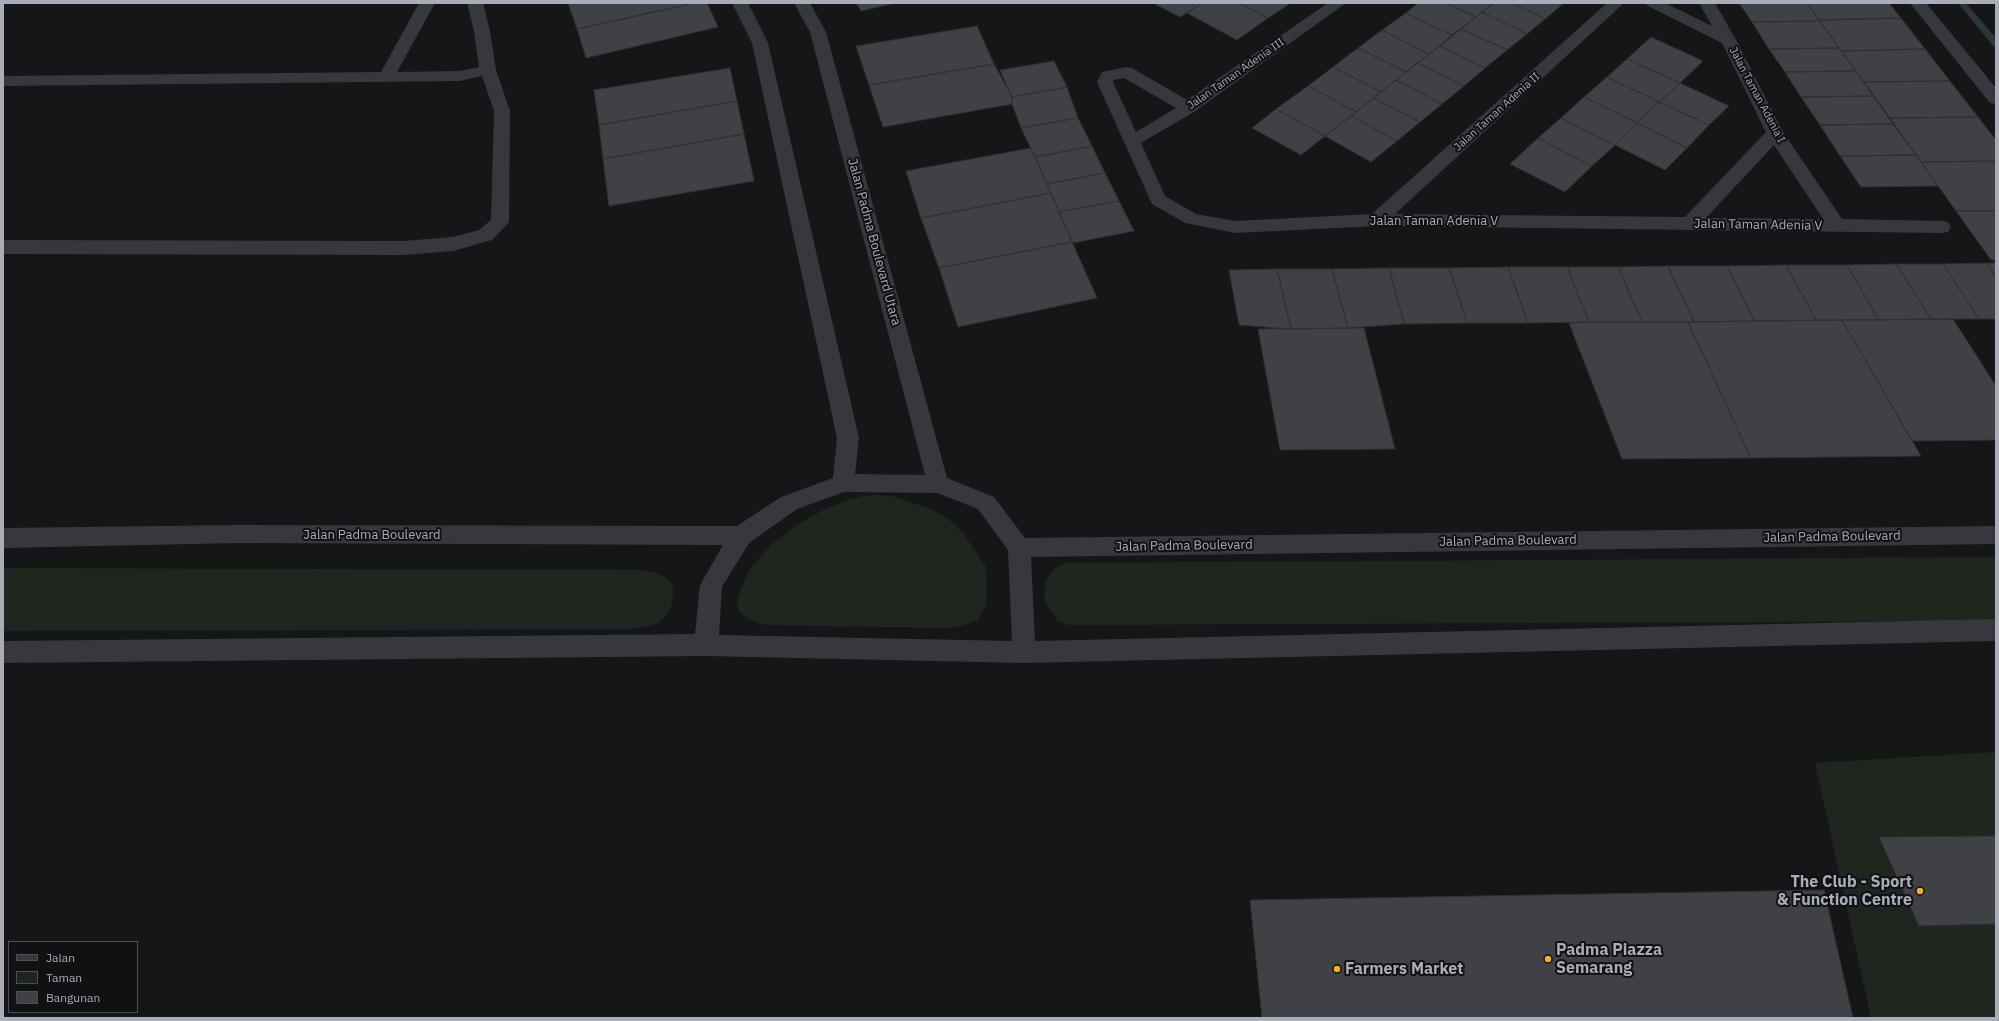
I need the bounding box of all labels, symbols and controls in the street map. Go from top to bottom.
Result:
street label: Jalan Taman Adenia III [1185,36,1287,112]
street label: Jalan Taman Adenia I [1726,45,1788,145]
street label: Jalan Taman Adenia II [1451,70,1543,154]
street label: Jalan Padma Boulevard Utara [844,157,904,327]
street label: Jalan Taman Adenia V [1370,213,1498,229]
street label: Jalan Taman Adenia V [1694,216,1822,234]
street label: Jalan Padma Boulevard [303,527,441,543]
street label: Jalan Padma Boulevard [1763,528,1901,546]
street label: Jalan Padma Boulevard [1439,532,1577,550]
street label: Jalan Padma Boulevard [1115,537,1253,555]
place label: The Club - Sport & Function Centre [1777,872,1912,910]
marker: The Club - Sport & Function Centre [1915,886,1925,896]
place label: Padma Piazza Semarang [1556,940,1662,978]
legend [8,941,138,1013]
text: Jalan [46,950,75,965]
marker: Padma Piazza Semarang [1543,954,1553,964]
place label: Farmers Market [1345,959,1463,979]
marker: Farmers Market [1332,964,1342,974]
text: Taman [46,970,82,985]
text: Bangunan [46,990,100,1005]

